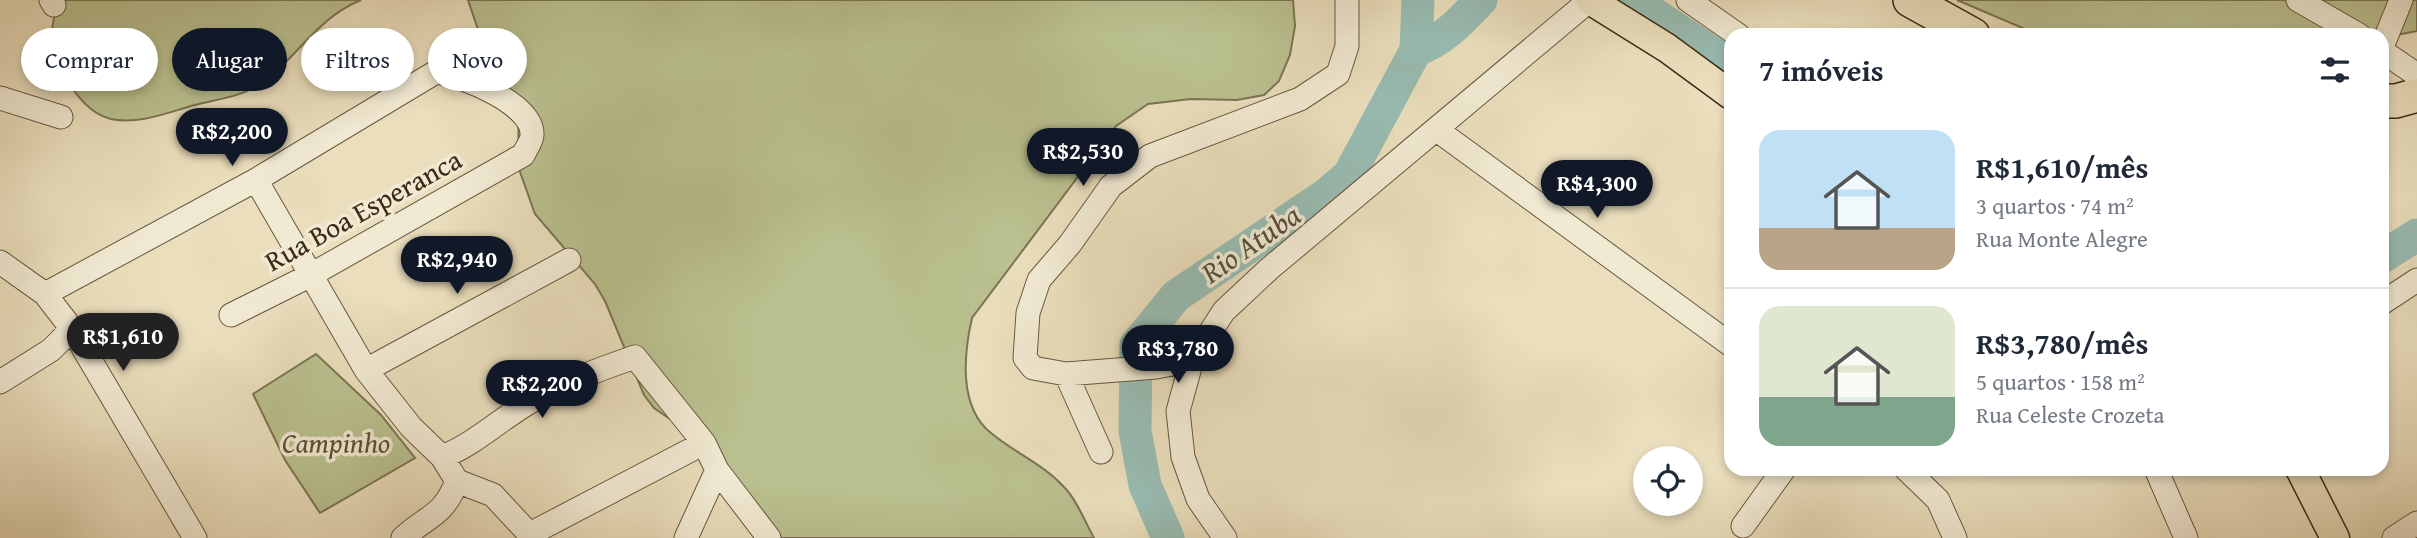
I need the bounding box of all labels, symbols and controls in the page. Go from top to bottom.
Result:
chip: Comprar [21,28,158,91]
chip: Alugar [172,28,287,91]
chip: Filtros [301,28,414,91]
chip: Novo [428,28,527,91]
text: 7 imóveis [1759,48,1884,92]
icon: filters [2316,51,2354,89]
pin: R$2,200 [167,108,297,168]
text: R$2,200 [192,114,272,147]
pin: R$2,530 [1018,128,1148,188]
text: R$2,530 [1043,134,1123,167]
street label: Rua Boa Esperanca [257,138,469,281]
text: R$1,610/mês [1976,145,2148,189]
icon: home [1815,158,1899,242]
pin: R$4,300 [1532,160,1662,220]
text: R$4,300 [1557,166,1637,199]
text: 3 quartos · 74 m² [1976,189,2134,222]
water label: Rio Atuba [1191,193,1309,294]
text: Rua Monte Alegre [1976,222,2148,255]
pin: R$2,940 [392,236,522,296]
text: R$2,940 [417,242,497,275]
pin: R$1,610 [58,314,188,373]
text: R$1,610 [83,319,163,352]
text: R$3,780/mês [1976,321,2148,365]
pin: R$3,780 [1113,326,1243,385]
text: R$3,780 [1138,331,1218,364]
icon: home [1815,334,1899,418]
pin: R$2,200 [477,360,607,420]
text: 5 quartos · 158 m² [1976,365,2145,398]
text: R$2,200 [502,366,582,399]
text: Rua Celeste Crozeta [1976,398,2164,431]
park label: Campinho [282,422,390,463]
map controls [1633,446,1703,516]
button: locate [1633,446,1703,516]

